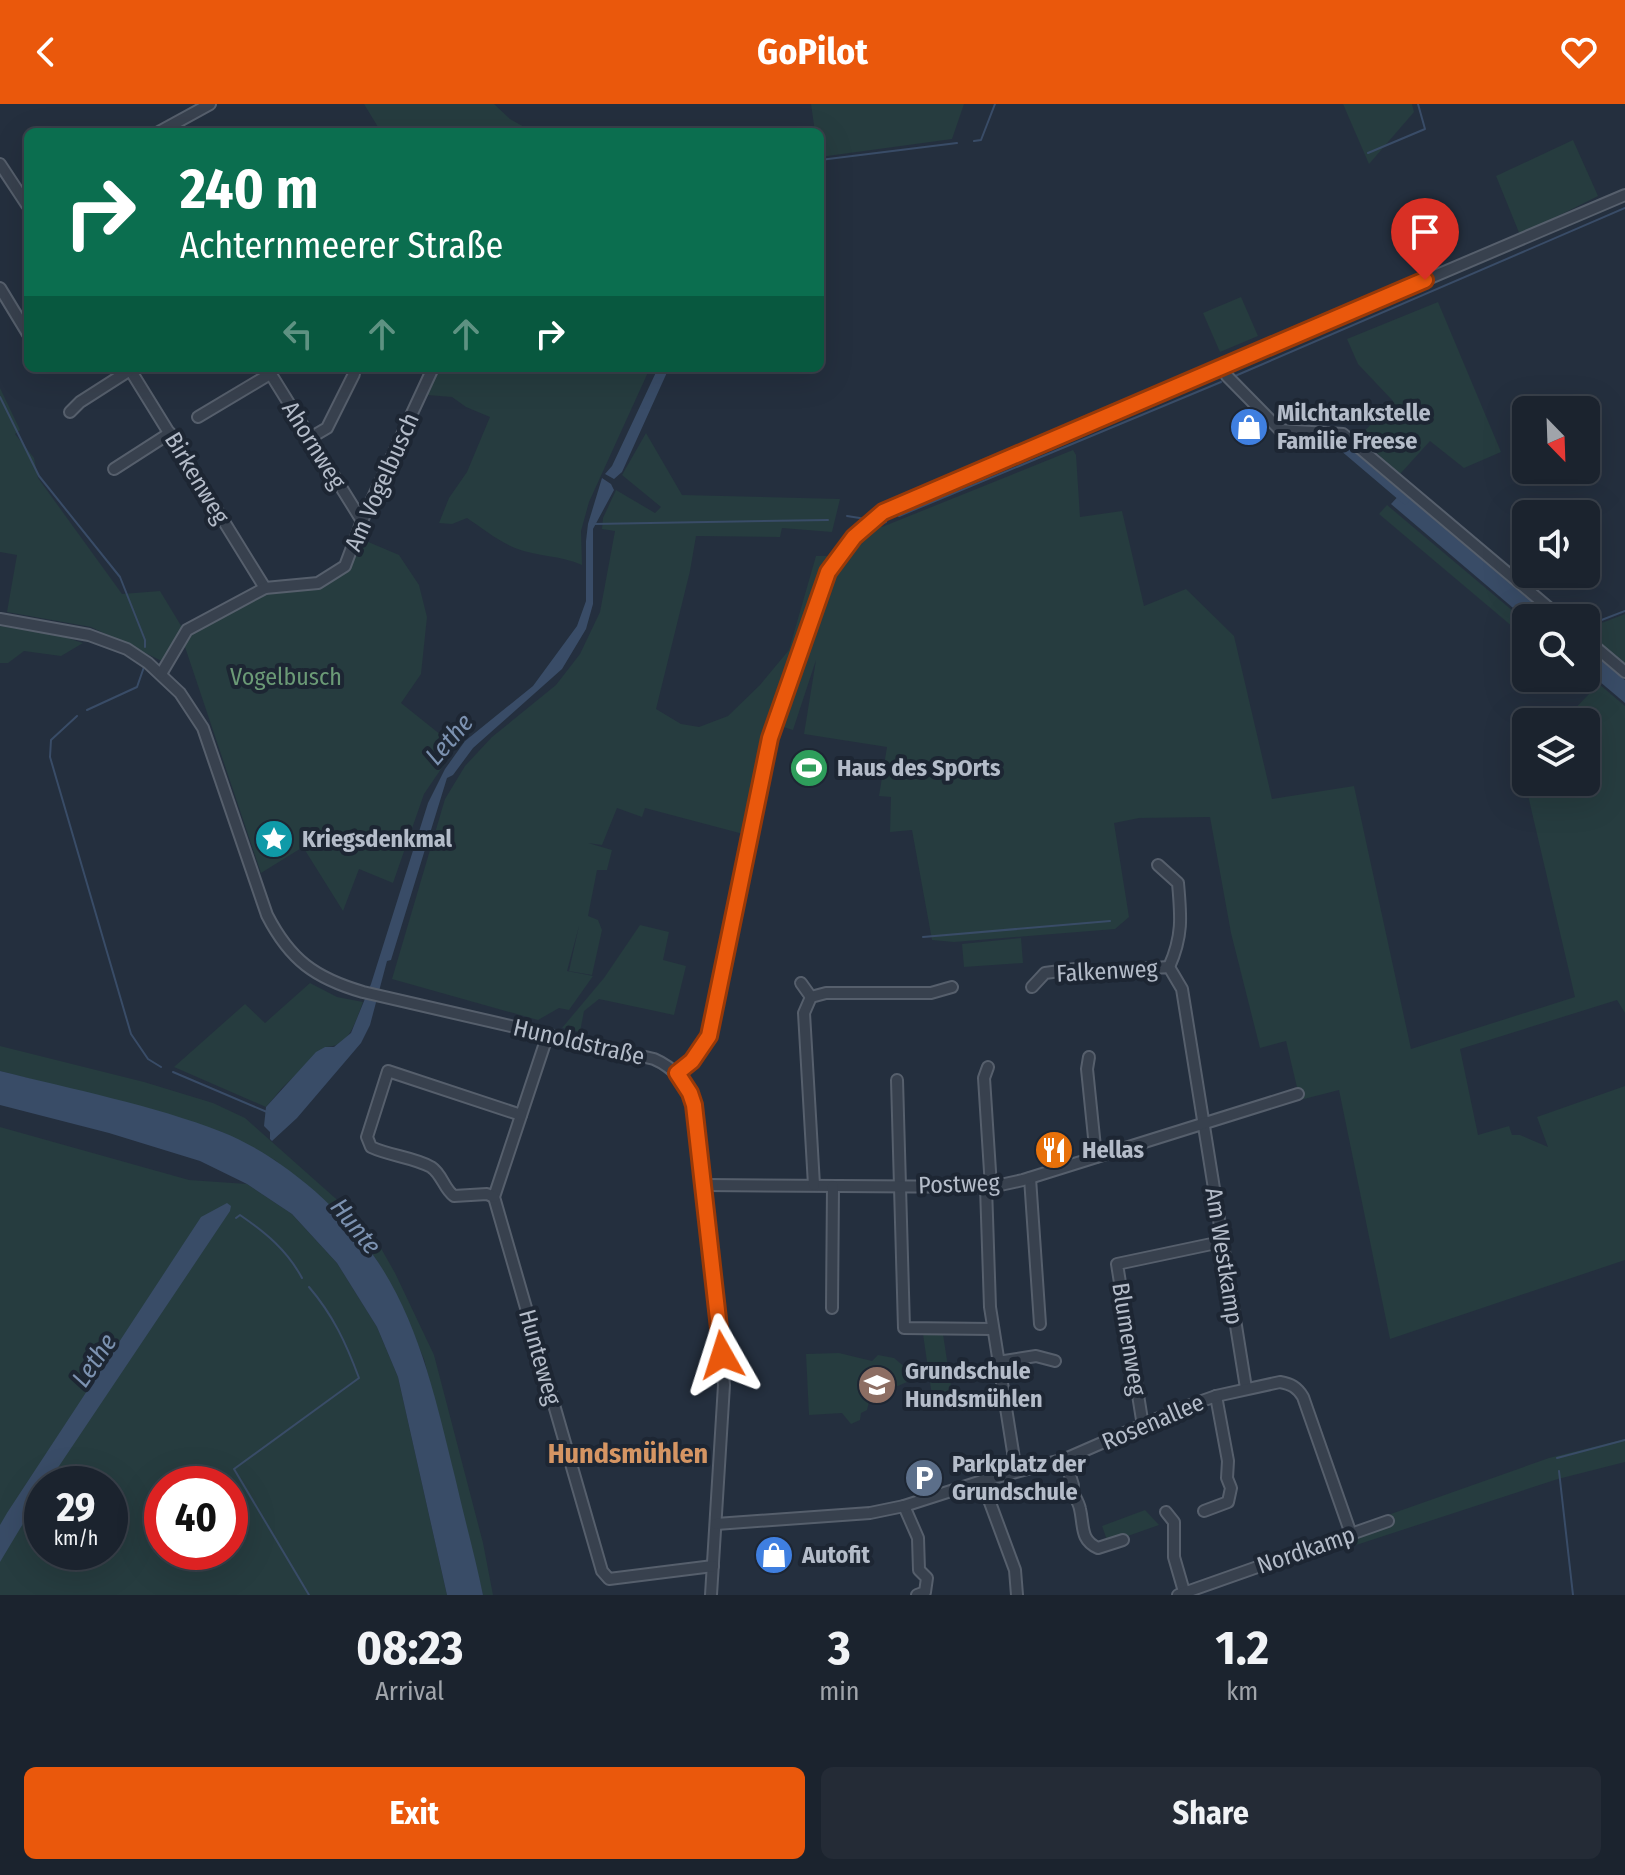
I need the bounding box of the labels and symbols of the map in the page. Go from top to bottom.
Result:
pin [1391,198,1459,280]
street label: Ahornweg [276,396,352,494]
north arrow [1512,396,1600,484]
place label: Milchtankstelle Familie Freese [1277,399,1431,455]
shop icon: Milchtankstelle Familie Freese [1228,406,1270,448]
street label: Am Vogelbusch [339,408,425,556]
street label: Birkenweg [159,427,236,529]
park label: Vogelbusch [230,663,342,691]
water label: Lethe [419,707,480,771]
sports icon: Haus des SpOrts [788,747,830,789]
place label: Haus des SpOrts [837,754,1001,782]
place icon: Kriegsdenkmal [253,818,295,860]
place label: Kriegsdenkmal [302,825,452,853]
street label: Falkenweg [1056,954,1159,988]
street label: Hunoldstraße [511,1013,647,1071]
restaurant icon: Hellas [1033,1129,1075,1171]
place label: Hellas [1082,1136,1144,1164]
street label: Postweg [918,1169,1001,1199]
street label: Am Westkamp [1199,1186,1249,1326]
water label: Hunte [324,1192,388,1261]
street label: Blumenweg [1106,1281,1152,1398]
street label: Hunteweg [513,1306,567,1409]
position arrow [680,1313,764,1397]
water label: Lethe [65,1328,123,1393]
place label: Grundschule Hundsmühlen [905,1357,1043,1413]
school or university icon: Grundschule Hundsmühlen [856,1364,898,1406]
street label: Rosenallee [1098,1388,1208,1456]
district label: Hundsmühlen [548,1437,708,1470]
place label: Parkplatz der Grundschule [952,1450,1086,1506]
parking icon: Parkplatz der Grundschule [903,1457,945,1499]
speed limit sign: 40 [144,1466,248,1570]
street label: Nordkamp [1253,1520,1359,1580]
shop icon: Autofit [753,1534,795,1576]
place label: Autofit [801,1541,870,1569]

